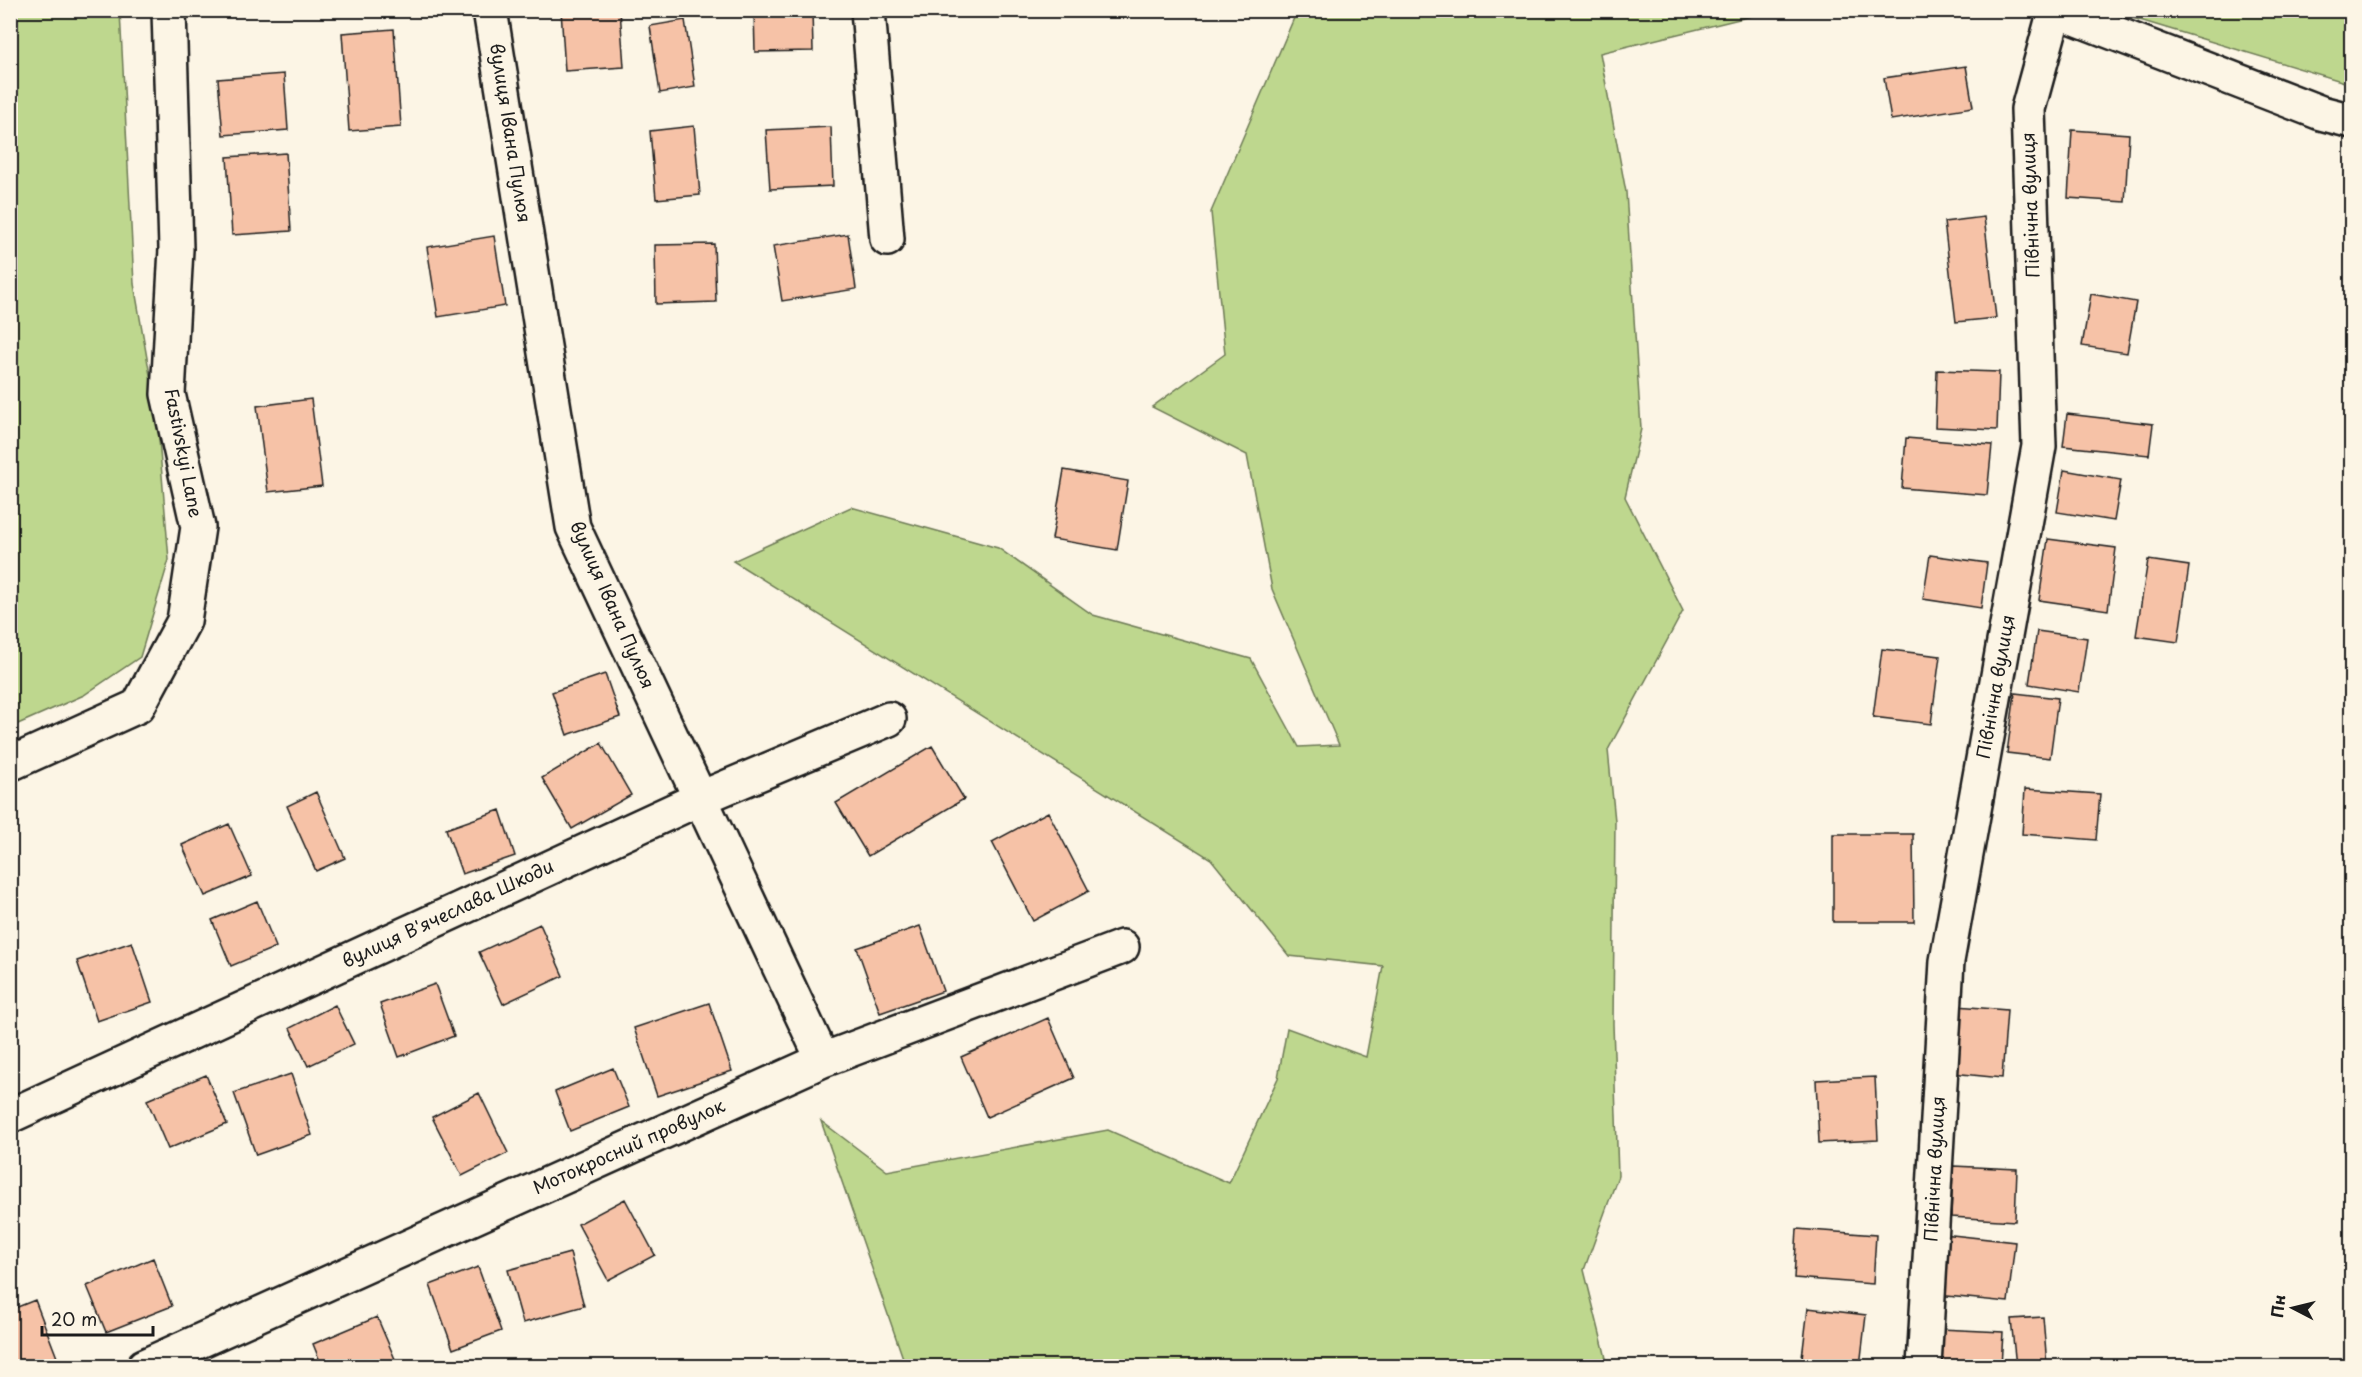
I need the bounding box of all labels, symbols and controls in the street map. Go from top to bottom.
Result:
street label: вулиця Івана Пулюя [484,41,539,224]
street label: Північна вулиця [2013,132,2046,278]
street label: Fastivskyi Lane [159,386,210,520]
street label: вулиця Івана Пулюя [564,516,663,693]
street label: Північна вулиця [1969,613,2020,761]
street label: вулиця В'ячеслава Шкоди [337,852,558,974]
street label: Мотокросний провулок [528,1091,729,1200]
street label: Північна вулиця [1916,1095,1951,1242]
north arrow [2263,1278,2323,1338]
text: Пн [2264,1293,2290,1319]
scale bar [42,1299,153,1337]
text: 20 m [51,1305,97,1332]

